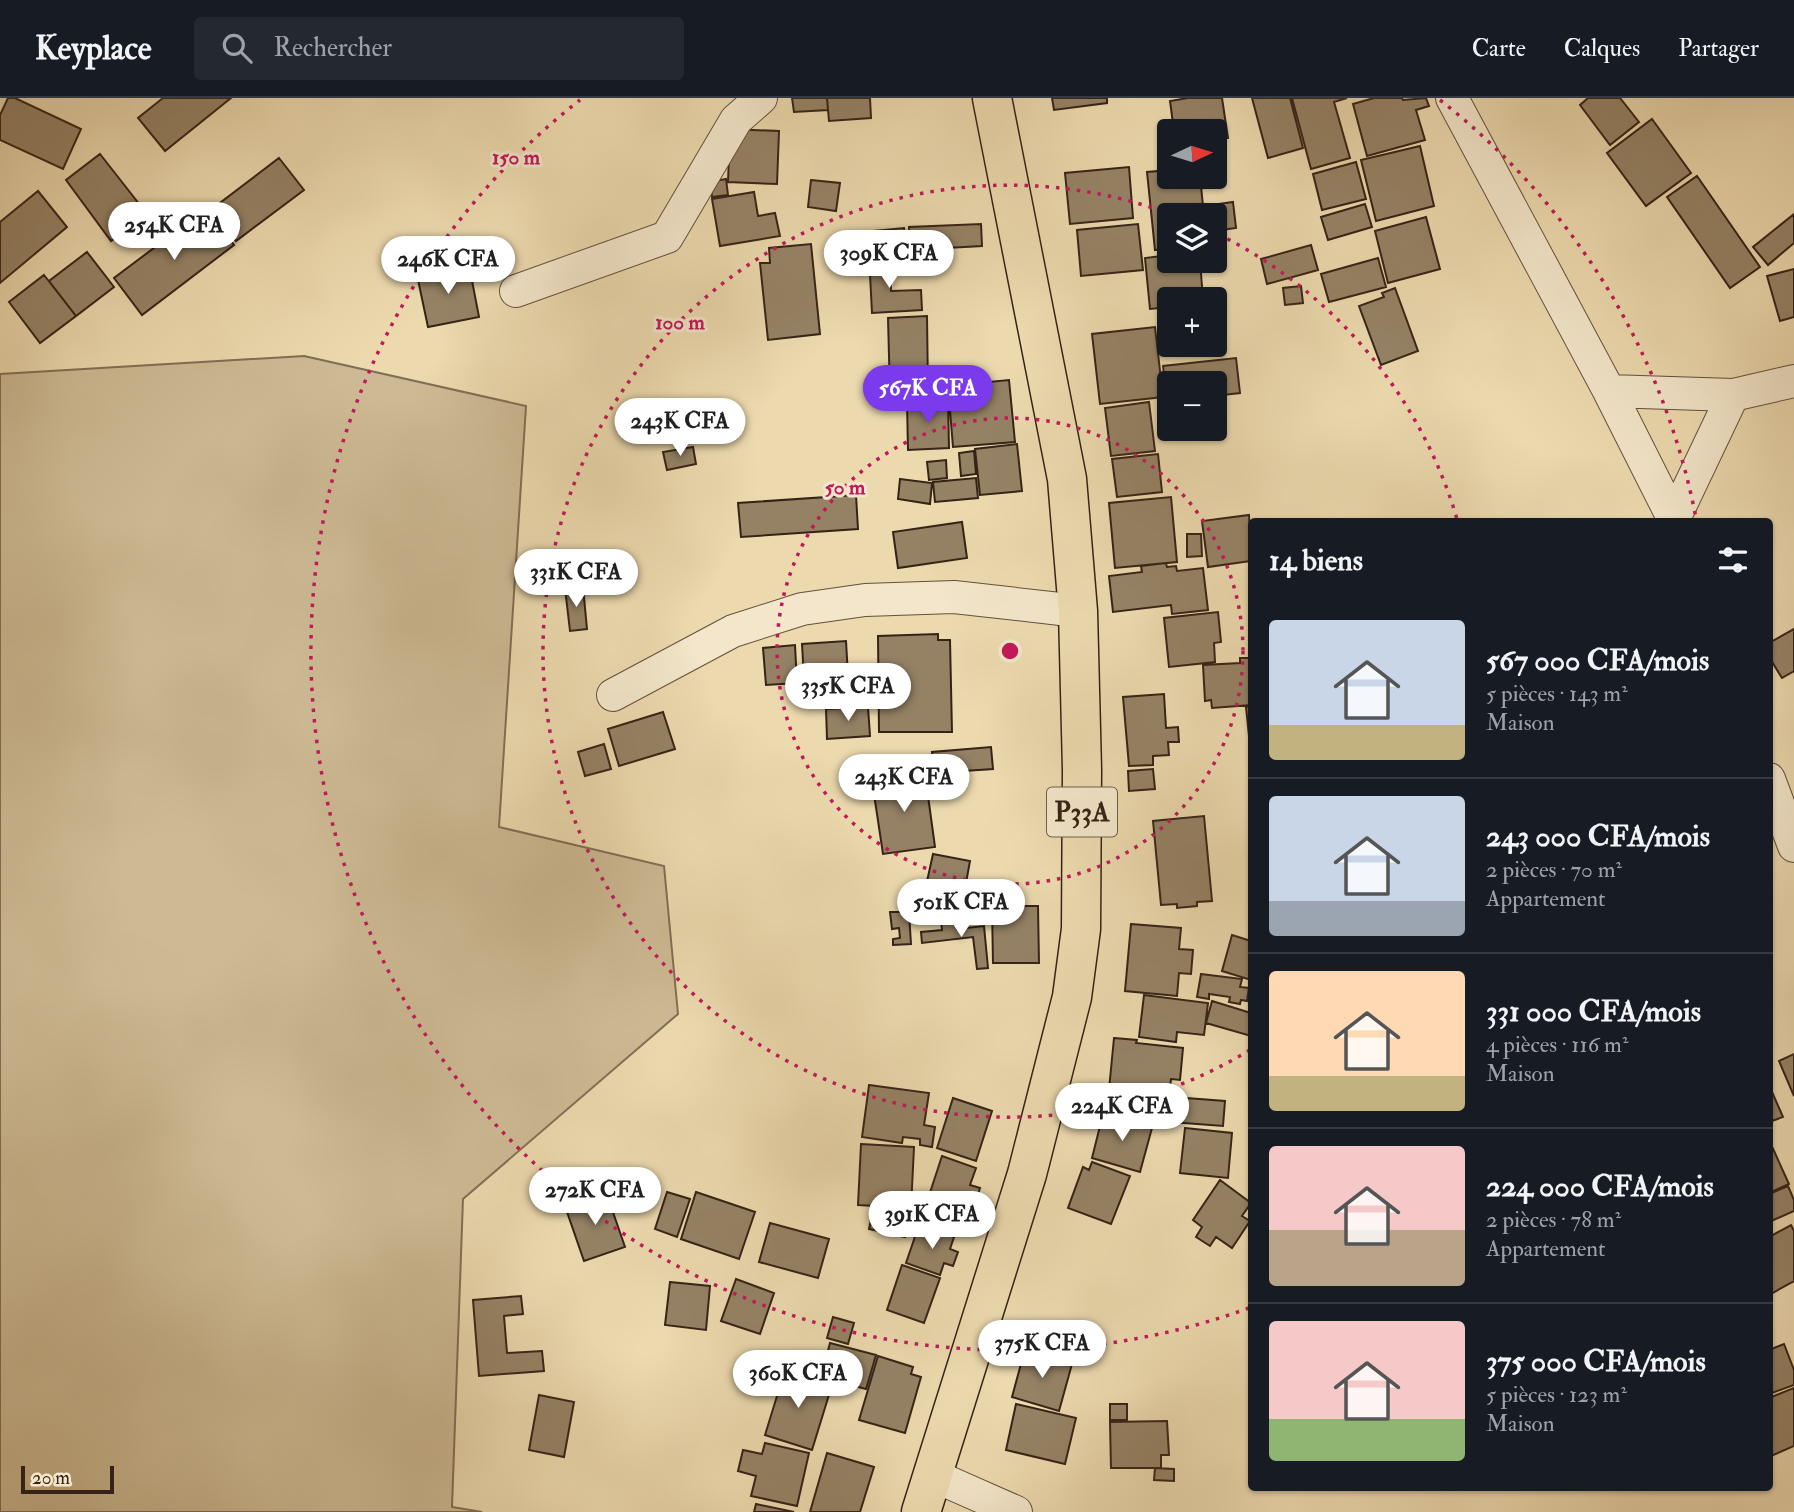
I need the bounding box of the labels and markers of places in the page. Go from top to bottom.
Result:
pin: 254K CFA [102,202,246,262]
pin: 309K CFA [817,230,961,290]
pin: 246K CFA [376,236,520,296]
pin: 567K CFA [856,366,1000,425]
pin: 243K CFA [608,398,752,458]
pin: 331K CFA [504,550,648,609]
centre of rings [998,639,1022,663]
pin: 335K CFA [776,664,920,723]
pin: 243K CFA [832,754,976,814]
pin: 501K CFA [889,880,1033,939]
pin: 224K CFA [1050,1084,1194,1143]
pin: 272K CFA [523,1168,667,1227]
pin: 391K CFA [860,1192,1004,1251]
pin: 375K CFA [970,1320,1114,1380]
pin: 360K CFA [726,1350,870,1410]

